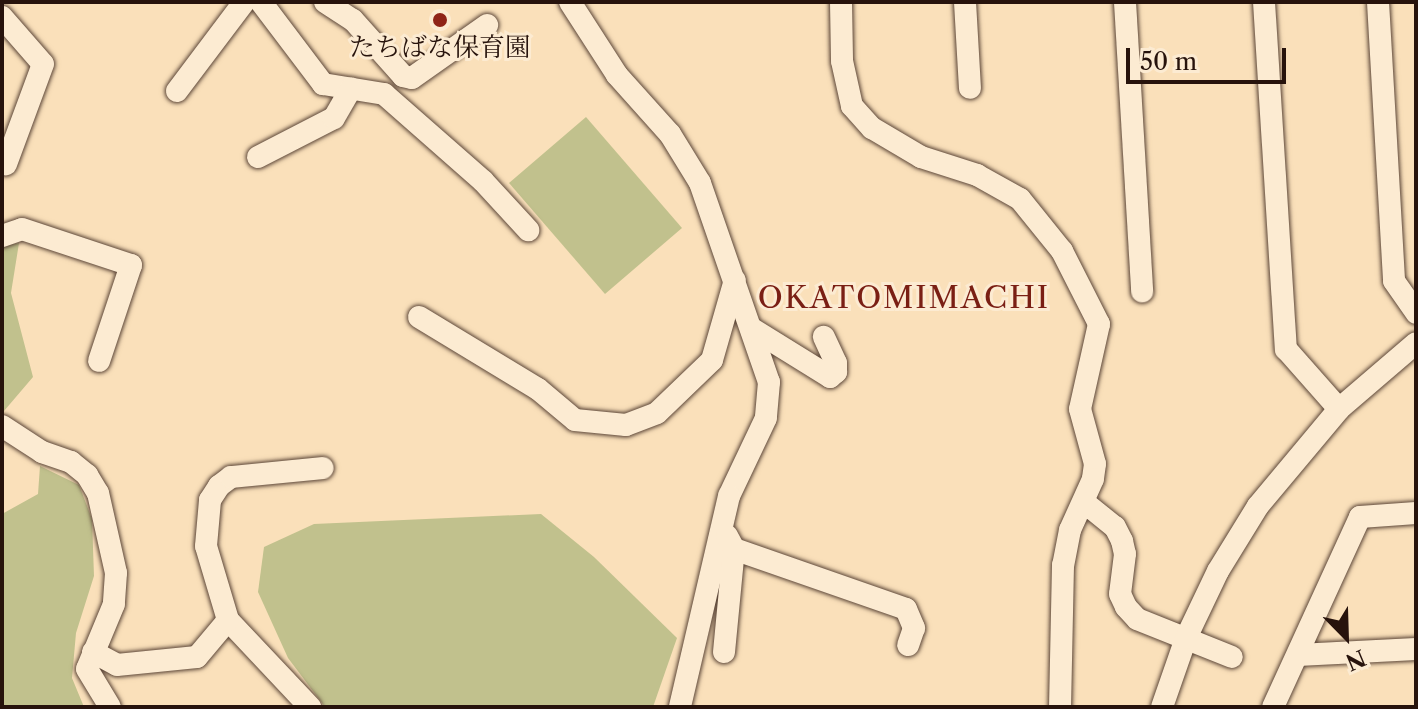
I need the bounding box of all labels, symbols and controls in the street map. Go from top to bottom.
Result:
marker: たちばな保育園 [431,11,449,29]
place label: たちばな保育園 [349,32,531,64]
scale bar [1130,32,1290,82]
text: 50 m [1140,47,1197,76]
district label: OKATOMIMACHI [758,280,1050,316]
north arrow [1306,597,1386,677]
text: N [1341,643,1370,676]

